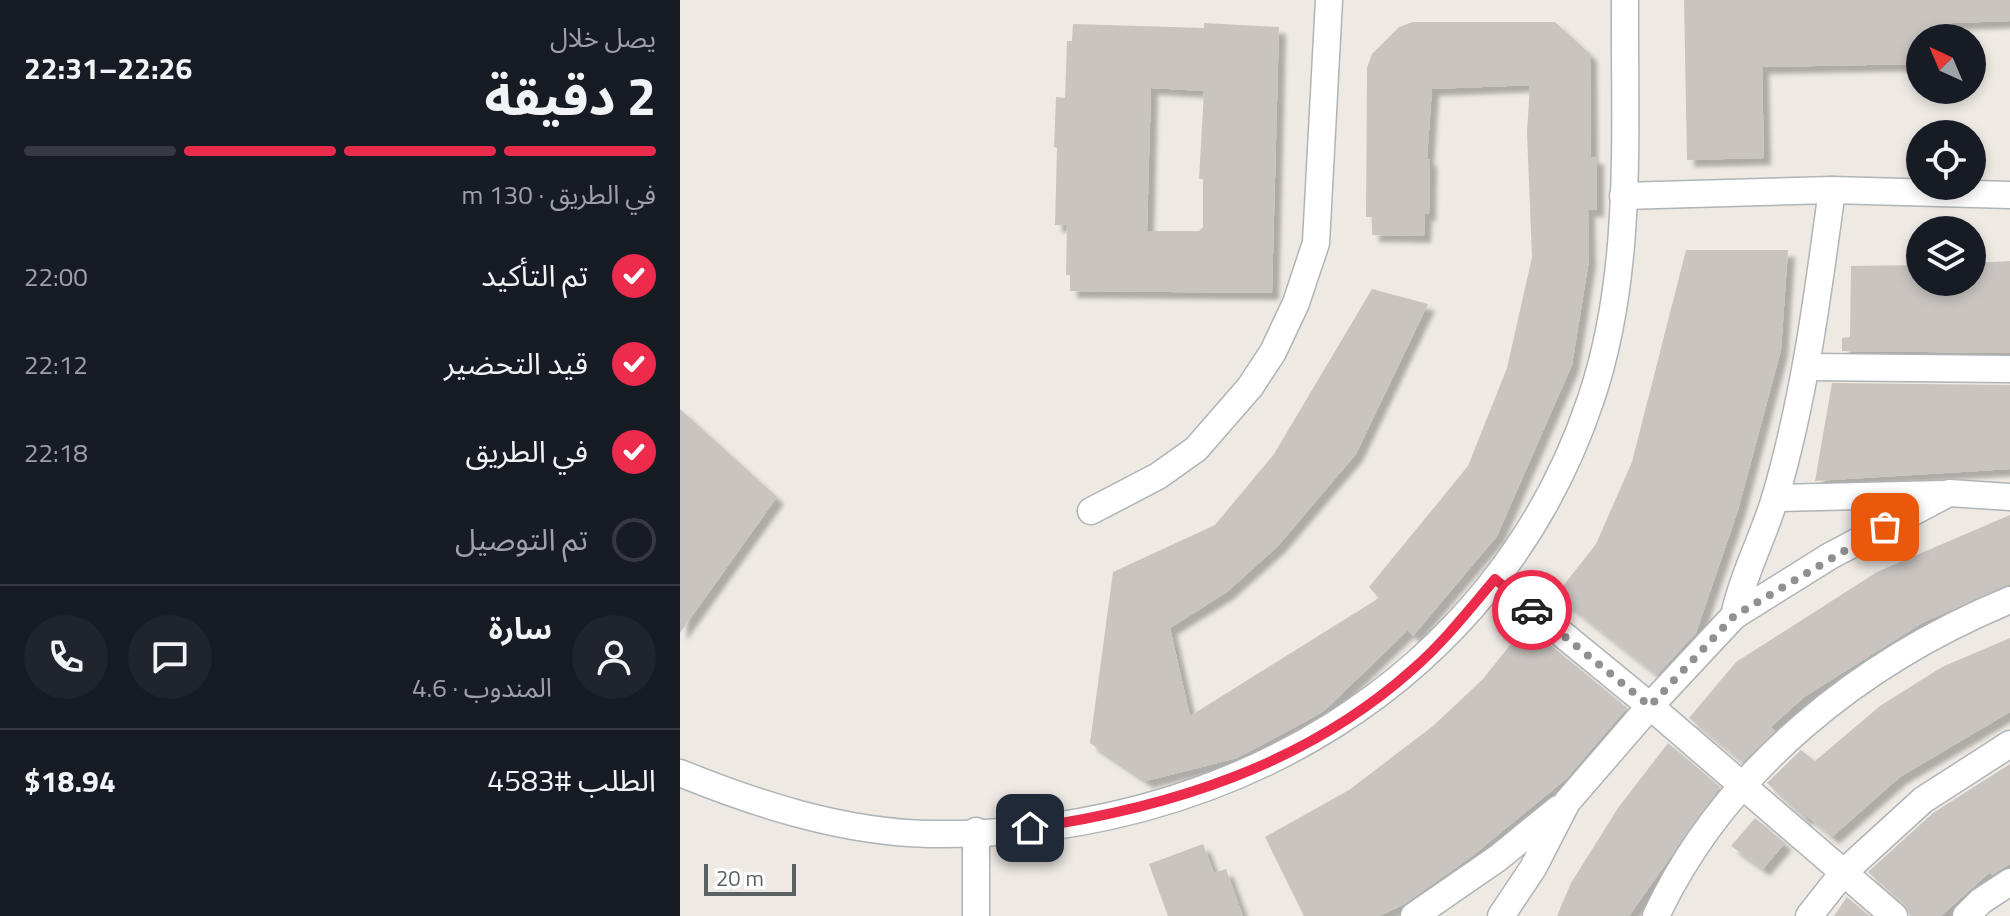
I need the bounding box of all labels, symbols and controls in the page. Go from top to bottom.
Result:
text: يصل خلال [550,18,656,57]
north arrow [1906,24,1986,104]
map controls [1906,24,1986,296]
text: 22:26–22:31 [24,45,192,91]
text: 2 دقيقة [485,56,656,135]
button: locate [1906,120,1986,200]
text: في الطريق · 130 m [462,175,656,214]
button: layers [1906,216,1986,296]
text: تم التأكيد [481,252,588,298]
icon: check [612,254,656,298]
text: 22:00 [24,257,88,296]
text: قيد التحضير [444,340,588,386]
icon: check [612,342,656,386]
text: 22:12 [24,345,88,384]
text: في الطريق [465,428,588,474]
icon: check [612,430,656,474]
text: 22:18 [24,433,88,472]
pin [1851,493,1919,561]
icon: bag [1863,505,1907,549]
text: تم التوصيل [455,516,588,562]
courier [1492,570,1572,650]
icon: car [1510,588,1554,632]
text: سارة [489,605,552,651]
button: phone [24,615,108,699]
button: chat [128,615,212,699]
button: person [572,615,656,699]
text: المندوب · 4.6 [412,668,552,707]
text: الطلب #4583 [487,757,656,803]
text: $18.94 [24,758,116,804]
pin [996,794,1064,862]
icon: home [1008,806,1052,850]
scale bar [704,860,796,896]
text: 20 m [716,861,764,895]

